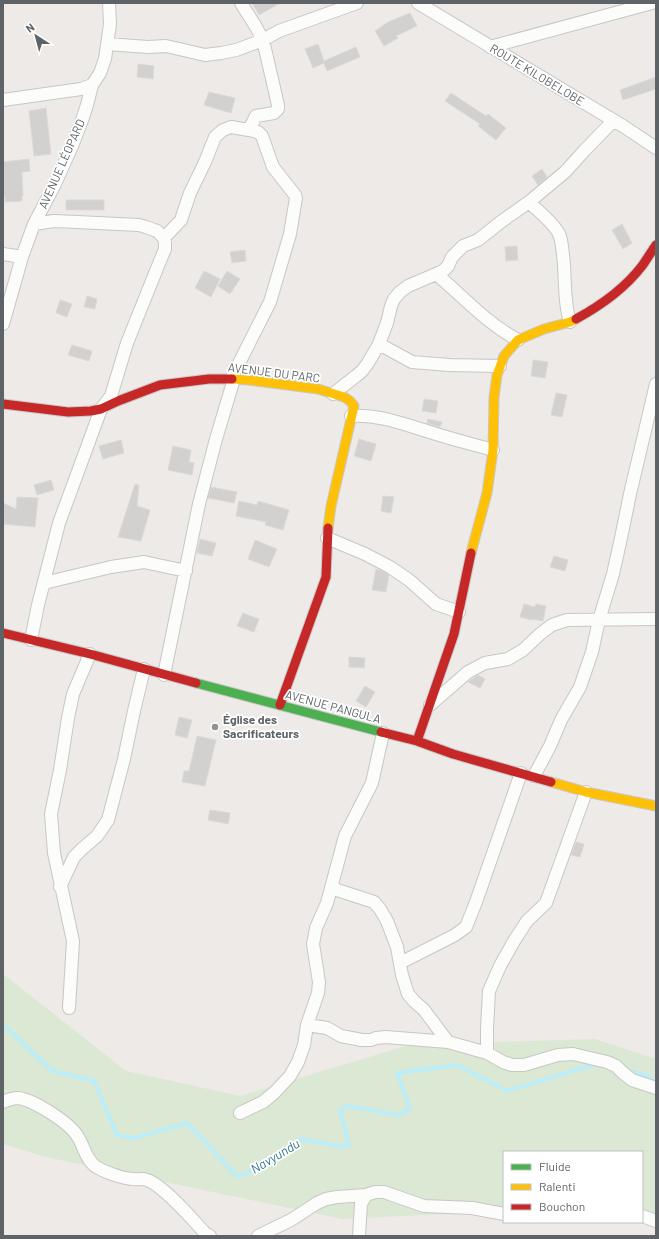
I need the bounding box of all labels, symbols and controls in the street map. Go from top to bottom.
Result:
north arrow [16,16,56,56]
text: N [23,20,37,35]
street label: ROUTE KILOBELOBE [488,40,587,108]
street label: AVENUE LÉOPARD [35,117,87,211]
street label: AVENUE DU PARC [227,359,321,385]
street label: AVENUE PANGULA [284,687,383,726]
place label: Église des Sacrificateurs [223,712,299,740]
marker: Église des Sacrificateurs [210,722,220,732]
water label: Navyundu [248,1135,303,1177]
legend [503,1151,643,1223]
text: Fluide [539,1159,571,1173]
text: Ralenti [539,1179,576,1193]
text: Bouchon [539,1199,585,1213]

